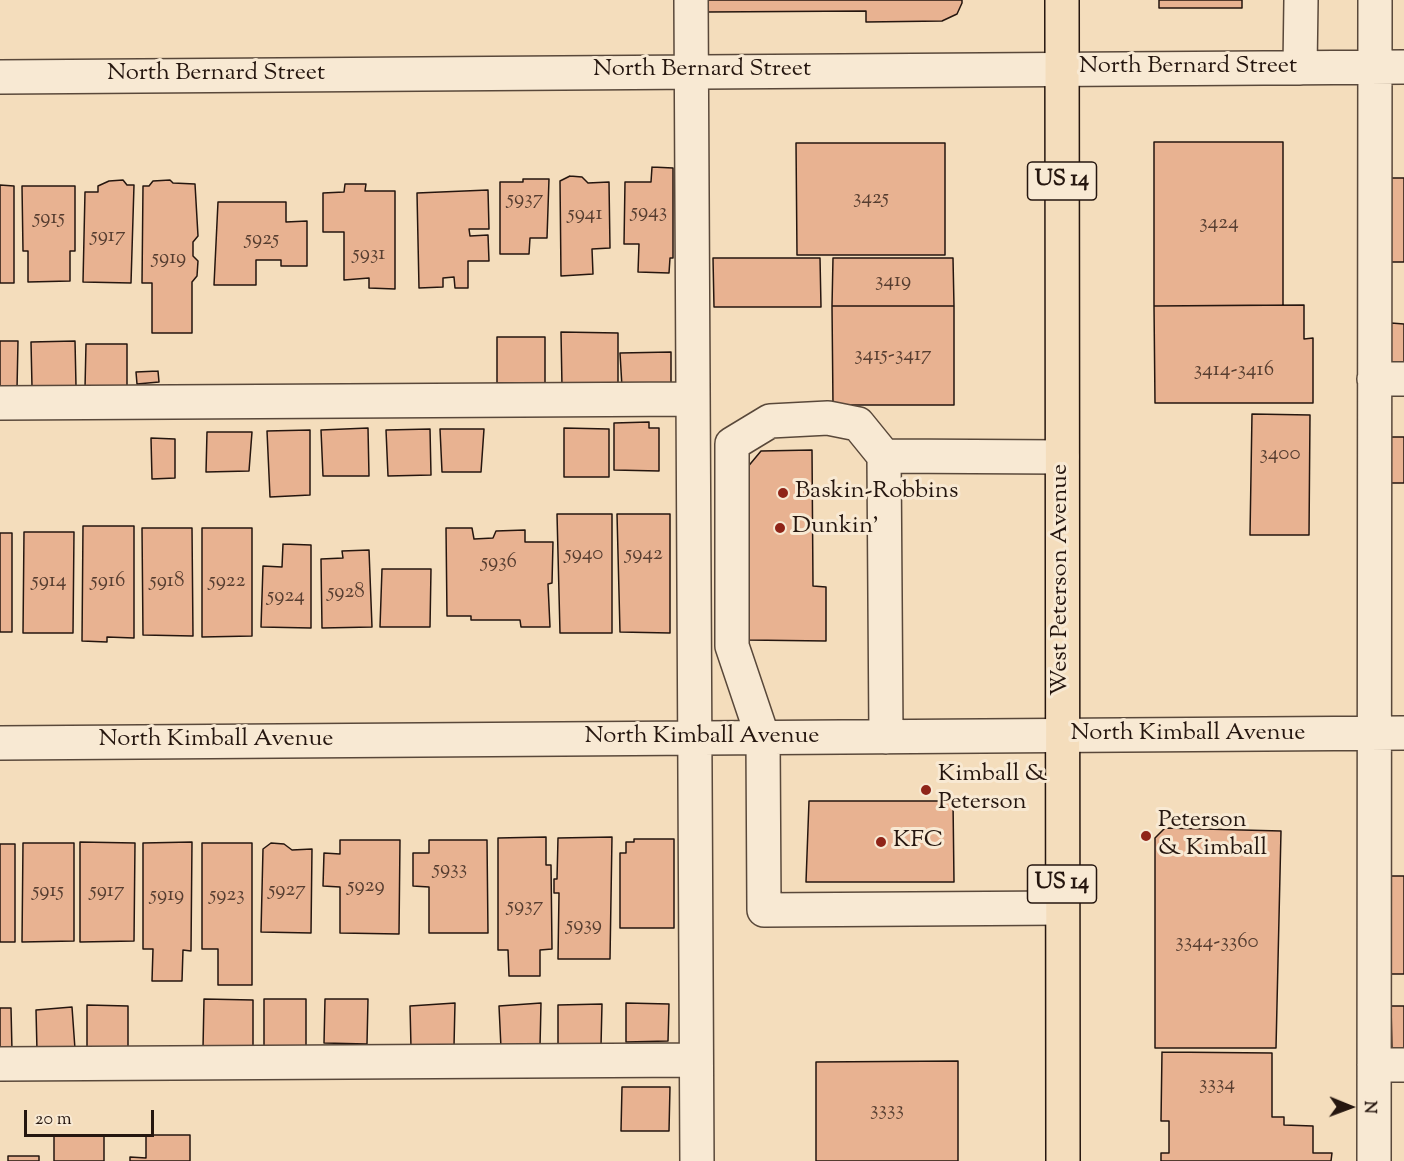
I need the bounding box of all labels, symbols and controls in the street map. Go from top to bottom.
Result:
street label: North Bernard Street [1079,54,1297,82]
street label: North Bernard Street [593,57,811,85]
street label: North Bernard Street [107,61,325,89]
road number: US 14 [1028,162,1096,200]
house number: 3425 [853,186,889,212]
house number: 5937 [507,187,543,213]
house number: 5943 [631,200,667,226]
house number: 5941 [567,202,603,228]
house number: 5915 [33,206,65,232]
house number: 3424 [1199,211,1239,237]
house number: 5917 [90,224,126,250]
house number: 5925 [245,227,279,253]
house number: 5931 [352,242,386,268]
house number: 5919 [152,246,186,272]
house number: 3419 [875,269,911,295]
house number: 3415-3417 [854,343,932,369]
house number: 3414-3416 [1194,358,1274,384]
house number: 3400 [1259,442,1301,468]
street label: West Peterson Avenue [1048,464,1076,696]
place label: Baskin-Robbins [795,479,958,507]
marker: Baskin-Robbins [776,486,790,500]
place label: Dunkin' [792,514,879,542]
marker: Dunkin' [773,521,787,535]
house number: 5940 [565,542,603,568]
house number: 5942 [625,542,663,568]
house number: 5936 [481,550,517,576]
house number: 5914 [31,569,67,595]
house number: 5916 [91,569,125,595]
house number: 5918 [149,569,185,595]
house number: 5922 [208,569,246,595]
house number: 5928 [327,580,365,606]
house number: 5924 [267,584,305,610]
street label: North Kimball Avenue [1070,721,1306,749]
street label: North Kimball Avenue [584,724,820,752]
street label: North Kimball Avenue [98,727,334,755]
place label: Kimball & Peterson [938,762,1047,818]
marker: Kimball & Peterson [919,783,933,797]
place label: Peterson & Kimball [1158,808,1267,864]
place label: KFC [893,828,943,856]
marker: Peterson & Kimball [1139,829,1153,843]
marker: KFC [874,835,888,849]
house number: 5933 [433,857,467,883]
road number: US 14 [1028,865,1096,903]
house number: 5929 [347,874,385,900]
house number: 5927 [268,878,306,904]
house number: 5915 [32,879,64,905]
house number: 5917 [89,879,125,905]
house number: 5919 [150,883,184,909]
house number: 5923 [209,883,245,909]
house number: 5937 [507,894,543,920]
house number: 5939 [566,913,602,939]
house number: 3344-3360 [1175,930,1259,956]
house number: 3334 [1199,1072,1235,1098]
north arrow [1320,1077,1380,1137]
scale bar [27,1098,158,1136]
house number: 3333 [870,1098,904,1124]
text: N [1357,1101,1380,1114]
text: 20 m [35,1107,72,1133]

